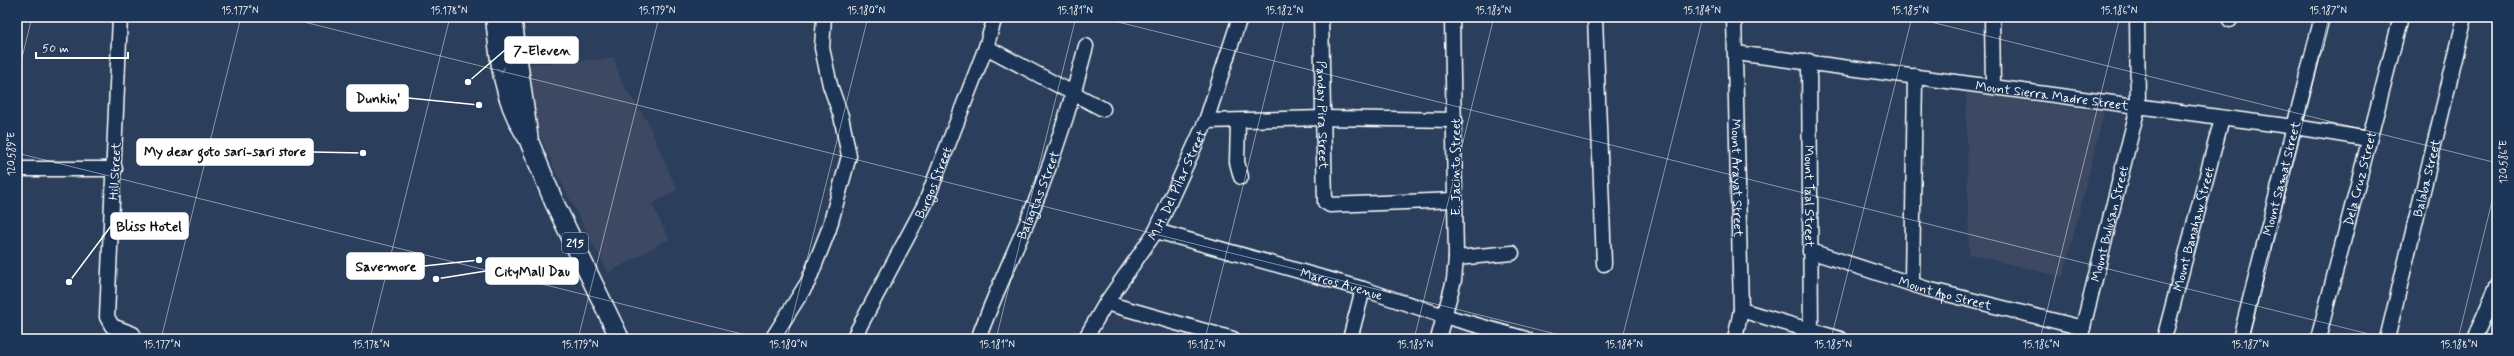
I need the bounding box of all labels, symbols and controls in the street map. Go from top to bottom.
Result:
text: 15.177°N [221,4,259,18]
text: 15.178°N [430,4,468,18]
text: 15.179°N [639,4,676,18]
text: 15.180°N [847,4,885,18]
text: 15.181°N [1057,4,1093,18]
text: 15.182°N [1265,4,1303,18]
text: 15.183°N [1475,4,1511,18]
text: 15.184°N [1683,4,1721,18]
text: 15.185°N [1891,4,1929,18]
text: 15.186°N [2101,4,2138,18]
text: 15.187°N [2309,4,2347,18]
scale bar [36,34,128,60]
callout: 7-Eleven [505,37,578,63]
text: 50 m [42,41,69,57]
text: 7-Eleven [513,42,572,60]
street label: Panday Pira Street [1312,61,1331,170]
one-way arrow [496,67,505,73]
street label: Mount Sierra Madre Street [1974,78,2130,115]
callout: Dunkin' [347,85,408,111]
text: Dunkin' [356,90,400,108]
street label: E. Jacinto Street [1448,118,1465,216]
street label: Mount Arayat Street [1726,118,1746,238]
street label: Mount Samat Street [2260,119,2305,238]
street label: M.H. Del Pilar Street [1145,127,1211,244]
street label: Dela Cruz Street [2341,130,2381,228]
text: 120.589°E [5,132,19,176]
street label: Balaba Street [2410,137,2445,219]
callout: My dear goto sari-sari store [137,139,313,165]
text: 120.586°E [2497,140,2511,184]
street label: Hill Street [105,141,126,200]
text: My dear goto sari-sari store [144,143,306,164]
street label: Burgos Street [912,145,956,222]
street label: Mount Taal Street [1800,145,1817,247]
street label: Balagtas Street [1014,149,1064,242]
street label: Mount Bulusan Street [2088,164,2133,284]
street label: Mount Banahaw Street [2170,165,2219,293]
callout: Bliss Hotel [111,213,188,239]
text: Bliss Hotel [116,218,182,236]
road number: 215 [562,233,588,253]
callout: Savemore [347,253,424,279]
text: Savemore [355,258,417,276]
callout: CityMall Dau [486,258,578,284]
text: CityMall Dau [494,263,570,281]
street label: Marcos Avenue [1298,265,1385,305]
street label: Mount Apo Street [1896,273,1994,315]
text: 15.177°N [143,338,181,352]
text: 15.178°N [352,338,390,352]
text: 15.179°N [562,338,599,352]
text: 15.180°N [769,338,807,352]
text: 15.181°N [979,338,1015,352]
text: 15.182°N [1187,338,1225,352]
text: 15.183°N [1397,338,1433,352]
text: 15.184°N [1605,338,1643,352]
text: 15.185°N [1814,338,1852,352]
text: 15.186°N [2023,338,2060,352]
text: 15.187°N [2231,338,2269,352]
text: 15.188°N [2440,338,2478,352]

